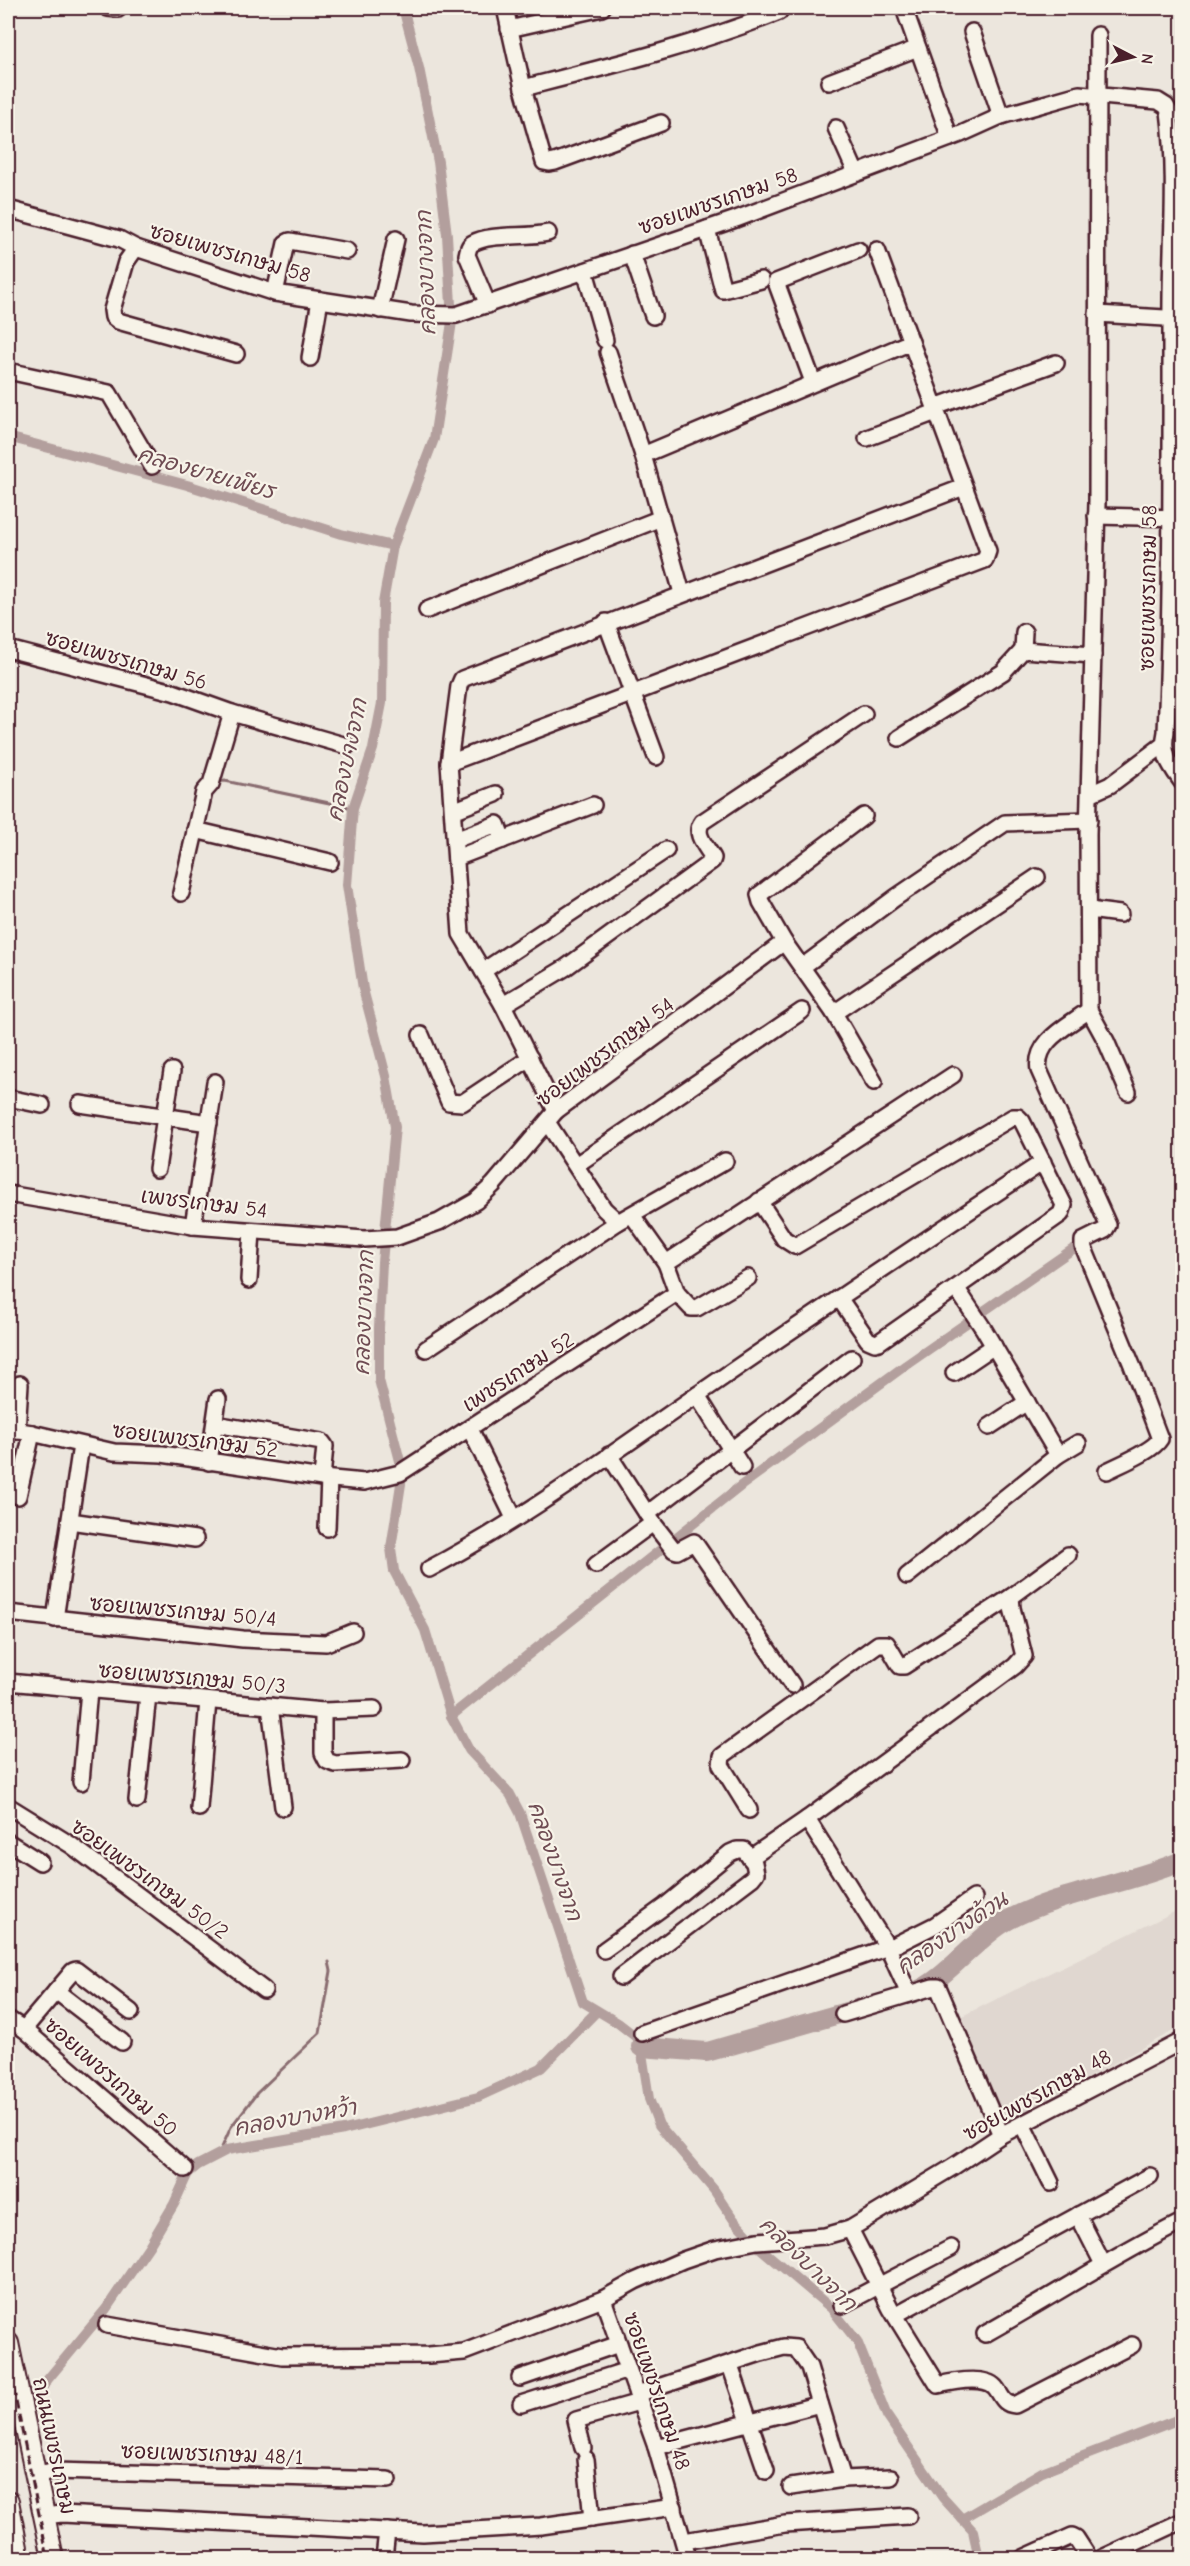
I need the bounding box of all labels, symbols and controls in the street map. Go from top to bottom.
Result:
north arrow [1103,27,1163,87]
text: N [1137,52,1156,65]
street label: ซอยเพชรเกษม 58 [635,163,801,239]
water label: คลองบางจาก [411,208,441,336]
street label: ซอยเพชรเกษม 58 [147,219,313,287]
water label: คลองยายเพียร [135,440,280,506]
street label: ซอยเพชรเกษม 58 [1135,505,1161,671]
street label: ซอยเพชรเกษม 56 [42,625,210,695]
water label: คลองบางจาก [321,695,373,824]
street label: ซอยเพชรเกษม 54 [532,993,678,1111]
street label: เพชรเกษม 54 [139,1183,269,1223]
water label: คลองบางจาก [349,1248,379,1376]
street label: เพชรเกษม 52 [458,1327,578,1417]
street label: ซอยเพชรเกษม 52 [111,1418,279,1462]
street label: ซอยเพชรเกษม 50/4 [88,1591,278,1631]
street label: ซอยเพชรเกษม 50/3 [97,1658,287,1698]
water label: คลองบางจาก [522,1798,588,1926]
street label: ซอยเพชรเกษม 50/2 [67,1814,233,1944]
water label: คลองบางด้วน [891,1885,1014,1980]
street label: ซอยเพชรเกษม 50 [40,2013,182,2141]
street label: ซอยเพชรเกษม 48 [959,2044,1115,2146]
water label: คลองบางหว้า [232,2093,360,2142]
water label: คลองบางจาก [754,2211,863,2318]
street label: ซอยเพชรเกษม 48 [619,2309,695,2473]
street label: ถนนเพชรเกษม [28,2375,80,2517]
street label: ซอยเพชรเกษม 48/1 [120,2439,304,2469]

